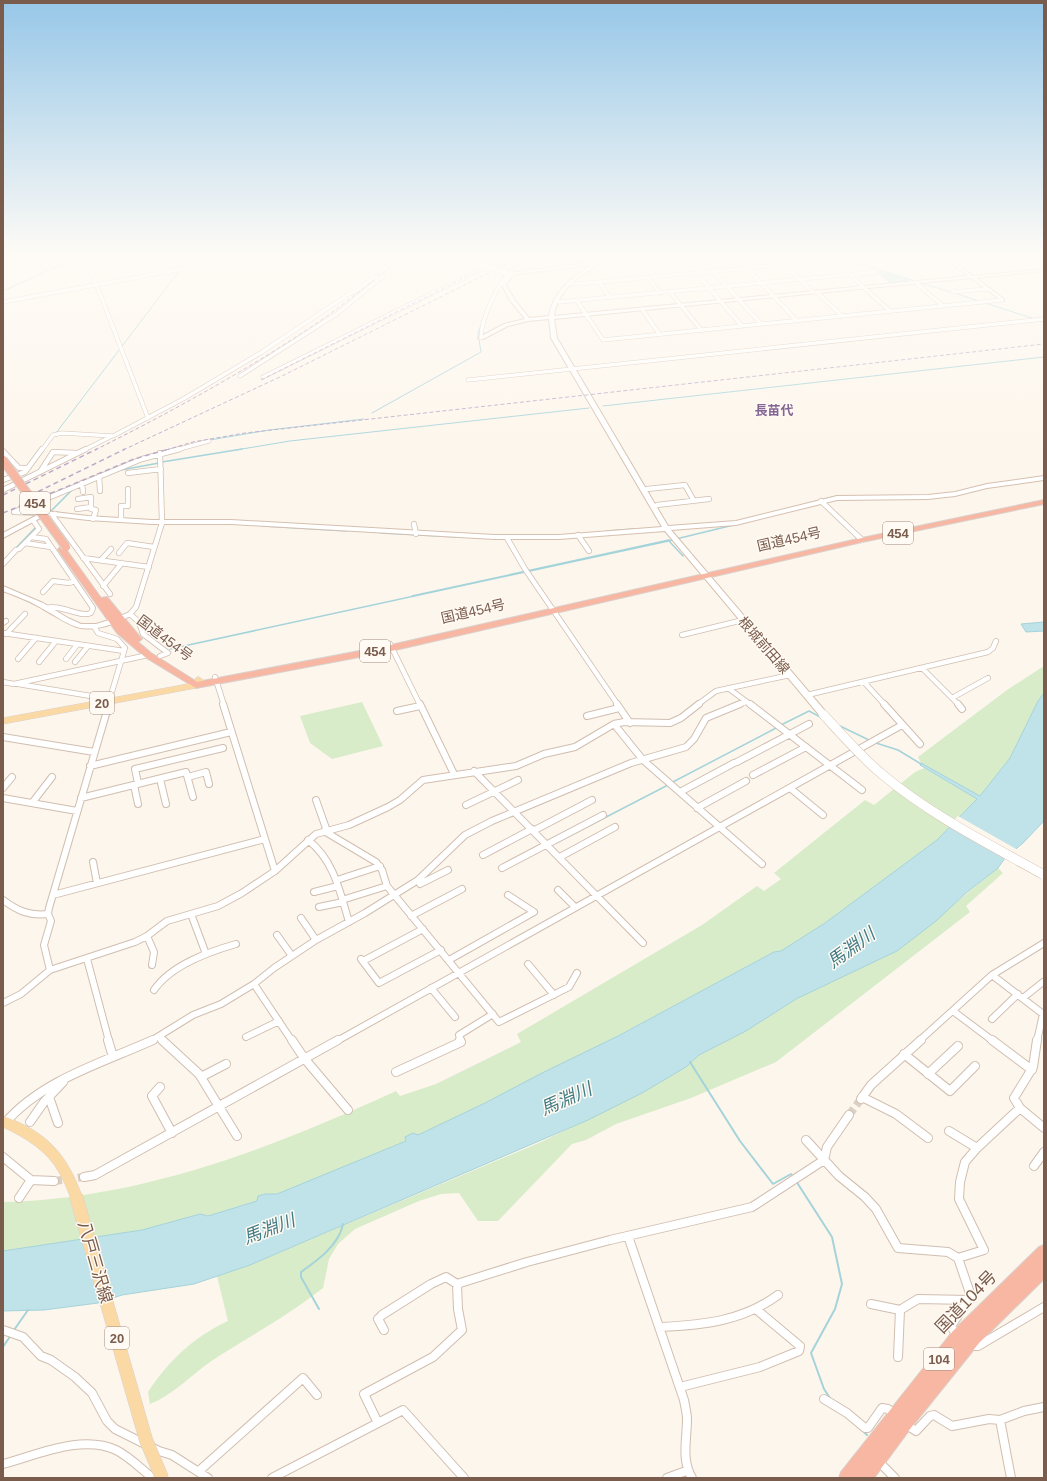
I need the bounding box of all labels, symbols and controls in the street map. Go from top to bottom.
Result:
district label: 長苗代 [754,403,794,418]
road number: 454 [20,492,50,514]
road number: 454 [883,522,913,544]
street label: 国道454号 [755,524,823,554]
street label: 国道454号 [439,596,507,626]
street label: 国道454号 [134,612,196,664]
street label: 根城前田線 [735,613,793,677]
road number: 454 [360,640,390,662]
road number: 20 [90,692,114,714]
water label: 馬淵川 [823,923,880,972]
water label: 馬淵川 [537,1078,597,1119]
water label: 馬淵川 [240,1209,300,1248]
street label: 八戸三沢線 [74,1219,116,1305]
street label: 国道104号 [932,1267,1000,1337]
road number: 20 [105,1327,129,1349]
road number: 104 [924,1348,954,1370]

